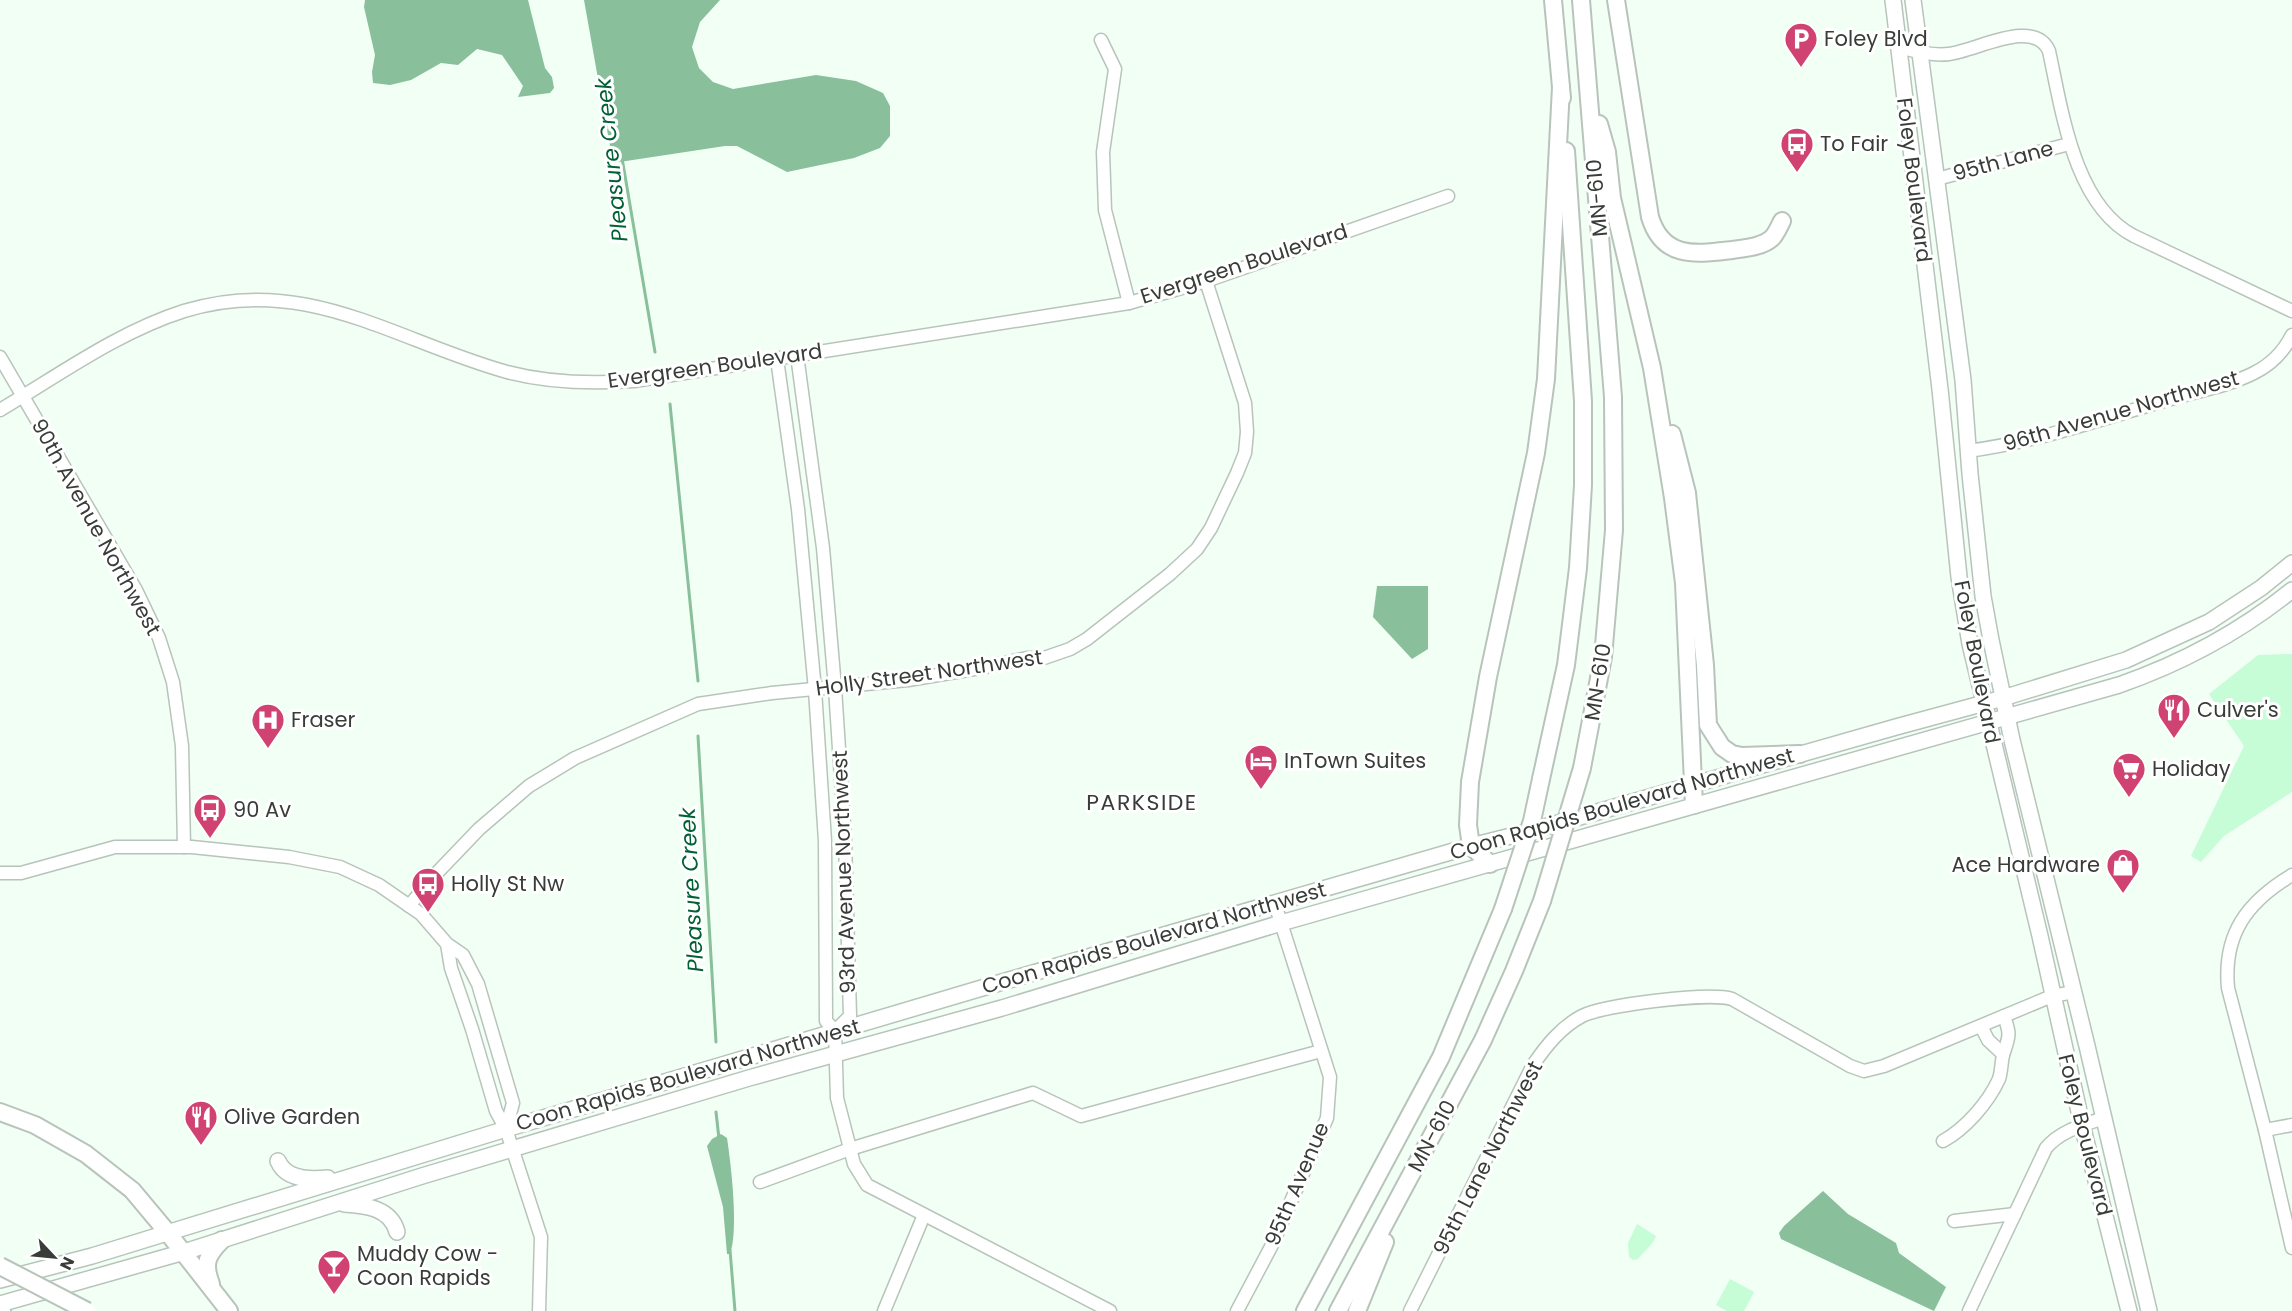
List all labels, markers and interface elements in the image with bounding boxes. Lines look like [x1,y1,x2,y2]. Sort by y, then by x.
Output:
parking icon: Foley Blvd [1783,21,1819,68]
place label: Foley Blvd [1824,24,1928,53]
water label: Pleasure Creek [587,75,636,243]
street label: Foley Boulevard [1890,96,1939,264]
bus stop icon: To Fair [1779,126,1815,173]
place label: To Fair [1820,129,1888,158]
street label: 95th Lane [1949,133,2056,188]
street label: MN-610 [1579,158,1614,238]
street label: Evergreen Boulevard [1136,216,1351,311]
street label: Evergreen Boulevard [606,336,824,395]
street label: 96th Avenue Northwest [2000,363,2242,458]
street label: 90th Avenue Northwest [25,413,168,640]
street label: Foley Boulevard [1947,578,2008,746]
street label: MN-610 [1577,641,1618,723]
street label: Holly Street Northwest [814,642,1044,703]
restaurant icon: Culver's [2156,692,2192,739]
place label: Culver's [2197,695,2279,724]
hospital icon: Fraser [250,702,286,749]
place label: Fraser [291,705,356,734]
street label: Coon Rapids Boulevard Northwest [1446,740,1797,867]
hotel icon: InTown Suites [1243,743,1279,790]
place label: InTown Suites [1284,746,1426,775]
street label: 93rd Avenue Northwest [825,750,862,994]
supermarket icon: Holiday [2111,751,2147,798]
place label: Holiday [2152,754,2231,783]
district label: PARKSIDE [1086,787,1198,818]
bus stop icon: 90 Av [192,792,228,839]
place label: 90 Av [233,795,291,824]
water label: Pleasure Creek [672,805,711,973]
shop icon: Ace Hardware [2105,847,2141,894]
place label: Ace Hardware [1951,850,2100,879]
bus stop icon: Holly St Nw [410,866,446,913]
place label: Holly St Nw [451,869,564,898]
street label: Coon Rapids Boulevard Northwest [978,874,1329,1001]
street label: Coon Rapids Boulevard Northwest [512,1011,863,1138]
street label: Foley Boulevard [2051,1051,2120,1219]
street label: 95th Lane Northwest [1426,1056,1549,1260]
street label: MN-610 [1401,1095,1463,1177]
restaurant icon: Olive Garden [183,1099,219,1146]
place label: Olive Garden [224,1102,360,1131]
street label: 95th Avenue [1257,1117,1336,1250]
north arrow [24,1227,84,1287]
place label: Muddy Cow - Coon Rapids [357,1239,498,1292]
bar icon: Muddy Cow - Coon Rapids [316,1248,352,1295]
text: N [54,1253,80,1274]

